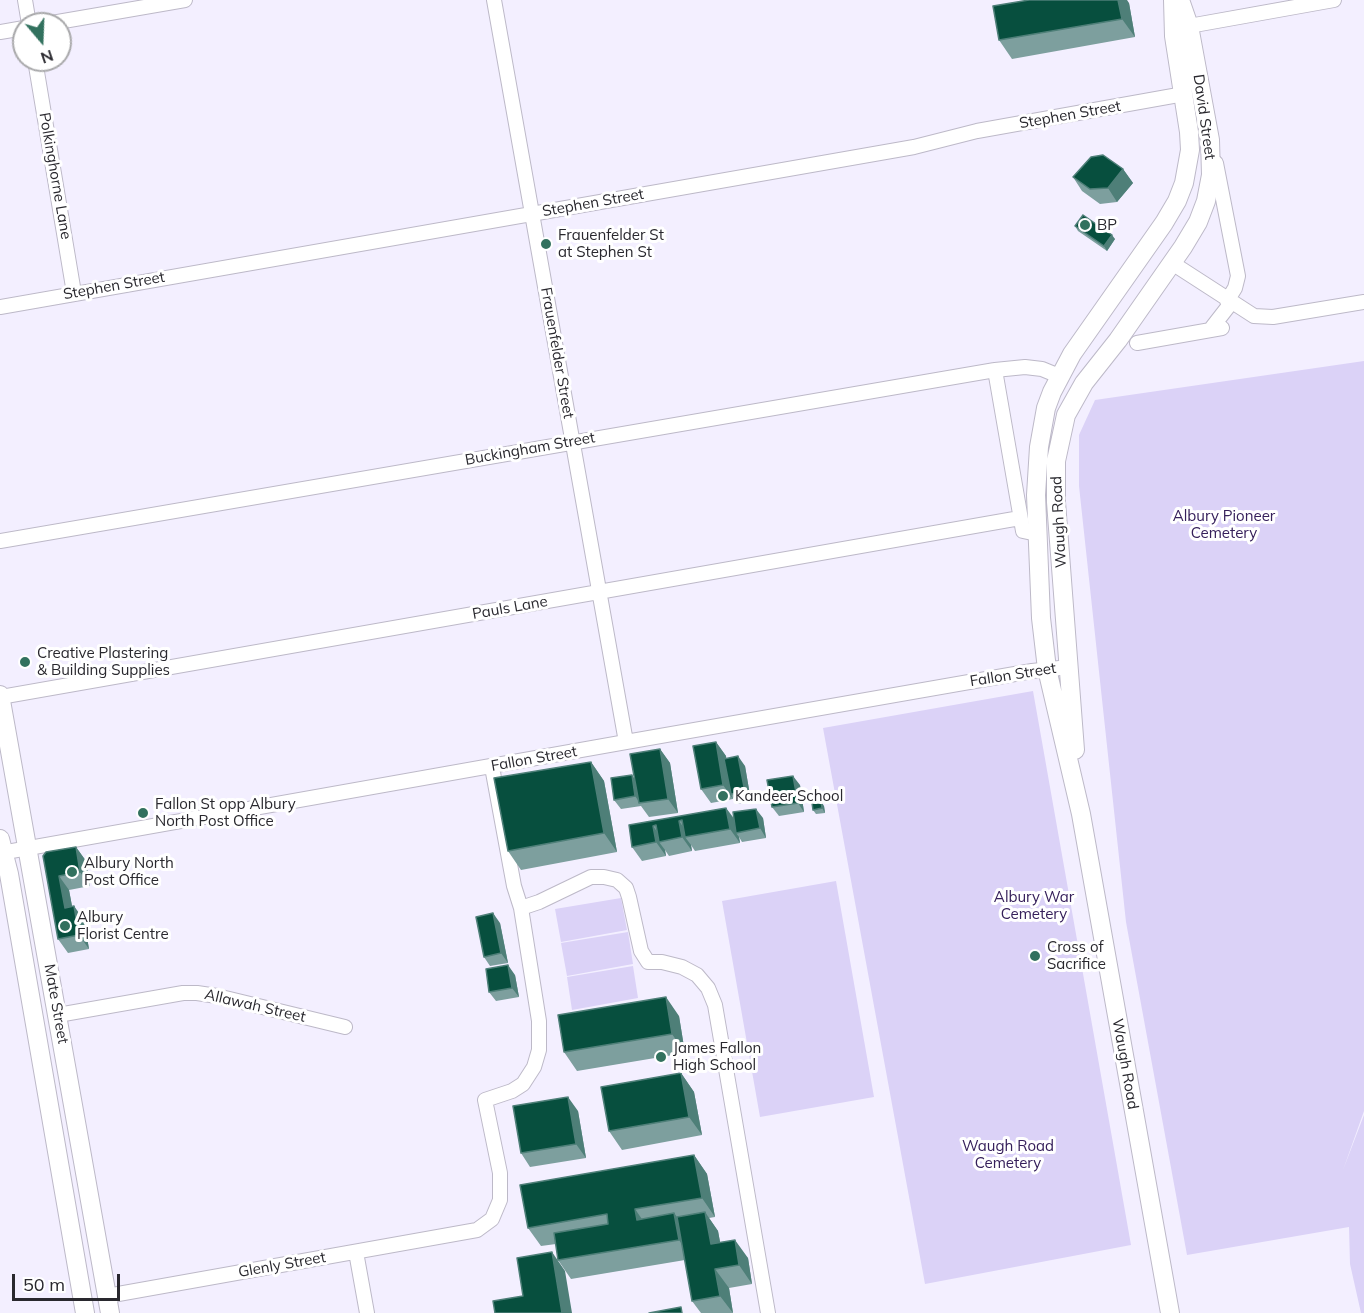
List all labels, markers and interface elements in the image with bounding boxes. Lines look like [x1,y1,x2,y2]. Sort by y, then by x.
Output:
north arrow [12,12,72,72]
text: N [38,46,56,69]
street label: David Street [1189,73,1219,161]
street label: Stephen Street [1018,97,1122,133]
street label: Polkinghorne Lane [35,111,75,241]
street label: Stephen Street [541,185,645,221]
place label: BP [1097,216,1117,234]
marker: BP [1078,218,1092,232]
place label: Frauenfelder St at Stephen St [558,226,664,261]
marker: Frauenfelder St at Stephen St [539,237,553,251]
street label: Stephen Street [62,268,166,304]
street label: Frauenfelder Street [537,286,577,420]
street label: Buckingham Street [464,429,596,469]
street label: Waugh Road [1048,476,1070,568]
park label: Albury Pioneer Cemetery [1173,507,1275,542]
street label: Pauls Lane [471,593,549,623]
place label: Creative Plastering & Building Supplies [37,644,170,679]
marker: Creative Plastering & Building Supplies [18,655,32,669]
street label: Fallon Street [969,659,1057,691]
street label: Fallon Street [490,743,578,775]
place label: Kandeer School [735,787,843,805]
marker: Kandeer School [716,789,730,803]
place label: Fallon St opp Albury North Post Office [155,795,296,830]
marker: Fallon St opp Albury North Post Office [136,806,150,820]
place label: Albury North Post Office [84,854,174,889]
marker: Albury North Post Office [65,865,79,879]
park label: Albury War Cemetery [994,888,1074,923]
place label: Albury Florist Centre [77,908,169,943]
marker: Albury Florist Centre [58,919,72,933]
place label: Cross of Sacrifice [1047,938,1106,973]
marker: Cross of Sacrifice [1028,949,1042,963]
street label: Mate Street [40,963,72,1045]
street label: Allawah Street [203,986,307,1026]
street label: Waugh Road [1108,1017,1142,1111]
place label: James Fallon High School [673,1039,761,1074]
marker: James Fallon High School [654,1050,668,1064]
park label: Waugh Road Cemetery [962,1137,1054,1172]
street label: Glenly Street [237,1248,327,1282]
scale bar [15,1262,123,1300]
text: 50 m [23,1273,65,1296]

